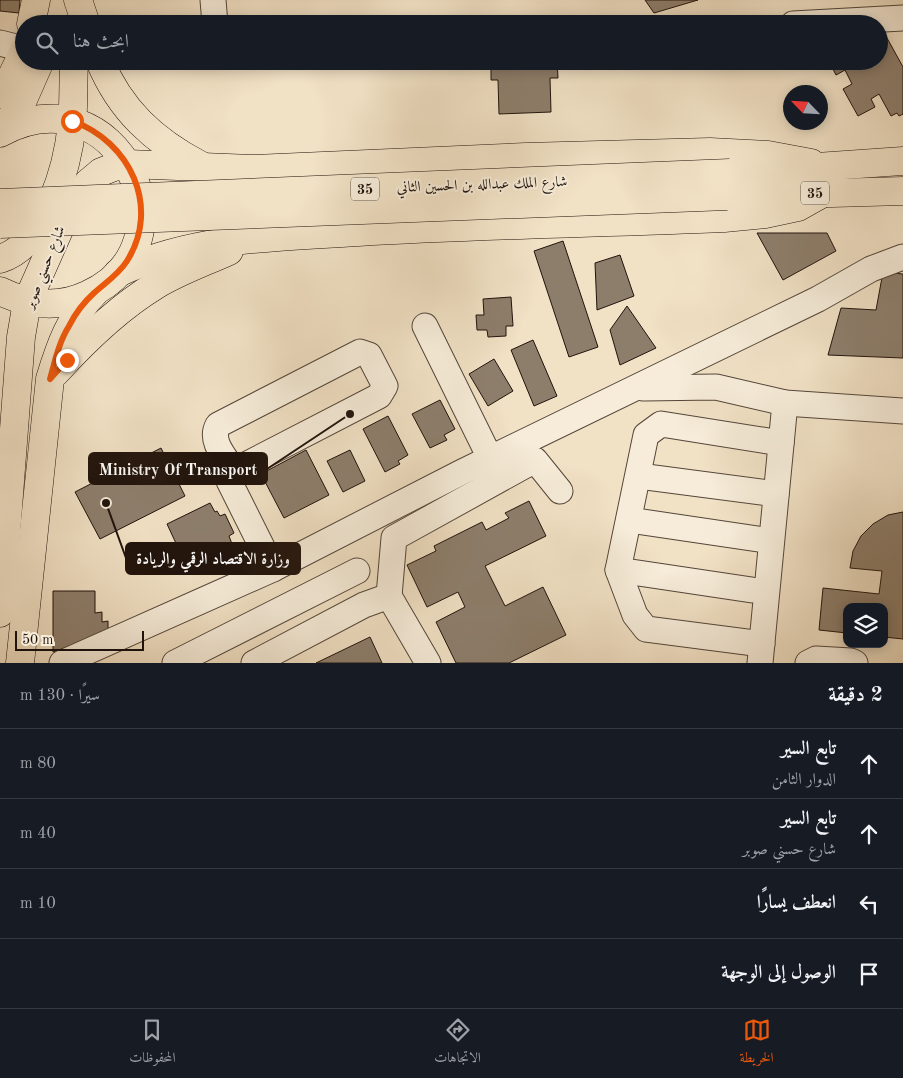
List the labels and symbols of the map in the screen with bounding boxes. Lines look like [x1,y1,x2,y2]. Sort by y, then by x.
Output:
north arrow [783,85,828,130]
route start [61,110,84,133]
street label: شارع الملك عبدالله بن الحسين الثاني [396,175,568,200]
road number: 35 [351,178,379,200]
road number: 35 [801,182,829,204]
street label: شارع حسني صوبر [21,224,73,315]
route end [56,349,79,372]
callout: Ministry Of Transport [89,453,267,484]
text: Ministry Of Transport [99,463,257,479]
callout: وزارة الاقتصاد الرقمي والريادة [126,543,300,574]
text: وزارة الاقتصاد الرقمي والريادة [136,550,290,573]
scale bar [15,628,144,651]

